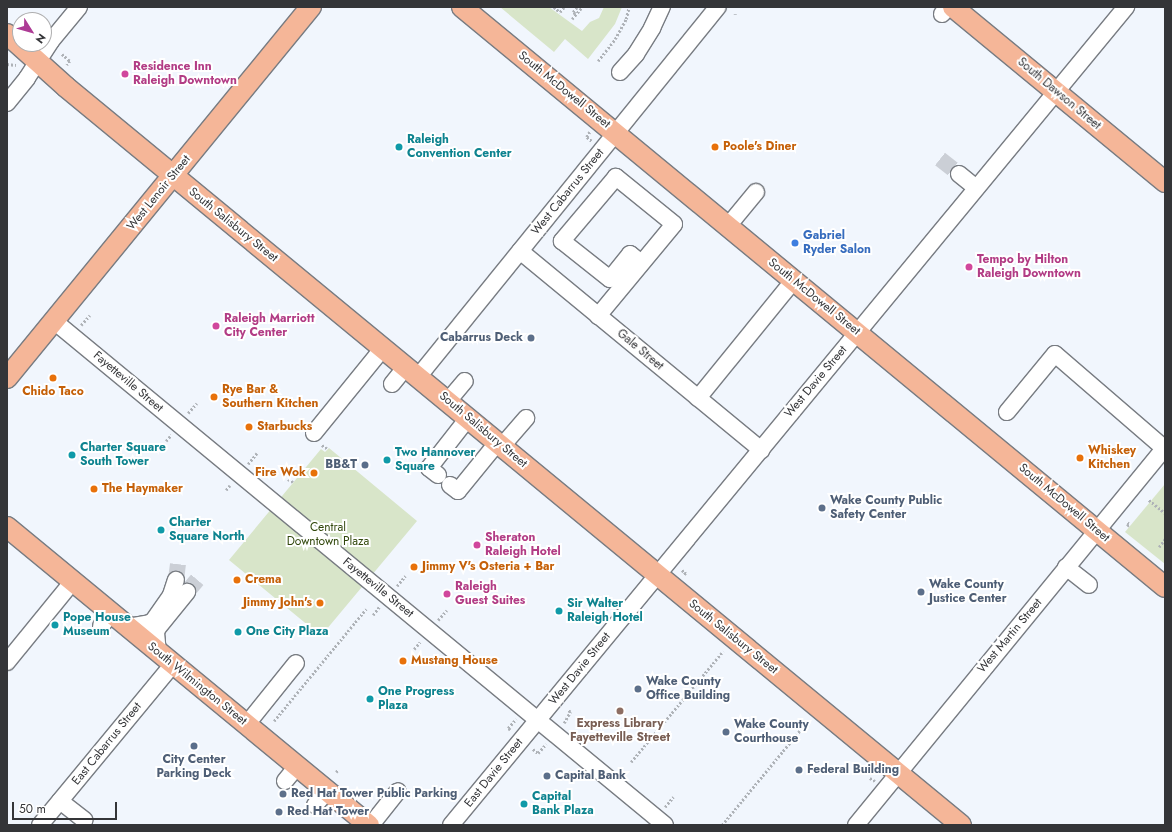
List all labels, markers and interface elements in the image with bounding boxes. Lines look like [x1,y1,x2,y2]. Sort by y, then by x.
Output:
north arrow [12,12,52,52]
text: N [32,30,50,47]
street label: South McDowell Street [515,48,613,132]
street label: South Dawson Street [1014,55,1104,133]
place label: Residence Inn Raleigh Downtown [133,60,237,88]
marker: Residence Inn Raleigh Downtown [120,69,130,79]
place label: Raleigh Convention Center [407,133,512,161]
place label: Poole's Diner [723,140,796,154]
marker: Raleigh Convention Center [394,142,404,152]
marker: Poole's Diner [710,142,720,152]
street label: West Cabarrus Street [529,146,607,238]
street label: West Lenoir Street [124,153,194,233]
street label: South Salisbury Street [186,185,280,265]
place label: Gabriel Ryder Salon [803,229,871,257]
marker: Gabriel Ryder Salon [790,238,800,248]
place label: Tempo by Hilton Raleigh Downtown [977,253,1081,281]
street label: South McDowell Street [765,255,863,339]
marker: Tempo by Hilton Raleigh Downtown [964,262,974,272]
place label: Raleigh Marriott City Center [224,312,314,340]
marker: Raleigh Marriott City Center [211,321,221,331]
street label: Gale Street [614,326,666,374]
place label: Cabarrus Deck [440,331,523,345]
marker: Cabarrus Deck [526,333,536,343]
street label: West Davie Street [782,343,850,421]
street label: Fayetteville Street [90,349,166,415]
marker: Chido Taco [48,373,58,383]
place label: Rye Bar & Southern Kitchen [222,383,318,411]
place label: Chido Taco [22,385,84,399]
street label: South Salisbury Street [436,389,530,471]
marker: Rye Bar & Southern Kitchen [209,392,219,402]
place label: Starbucks [257,420,312,434]
marker: Starbucks [244,422,254,432]
place label: Charter Square South Tower [80,441,166,469]
place label: Whiskey Kitchen [1088,444,1136,472]
place label: Two Hannover Square [395,446,476,474]
marker: Charter Square South Tower [67,450,77,460]
marker: Whiskey Kitchen [1075,453,1085,463]
marker: Two Hannover Square [382,455,392,465]
place label: BB&T [325,458,357,472]
marker: BB&T [360,460,370,470]
street label: South McDowell Street [1016,461,1112,545]
place label: Fire Wok [255,466,306,480]
marker: Fire Wok [309,468,319,478]
place label: The Haymaker [102,482,183,496]
marker: The Haymaker [89,484,99,494]
place label: Wake County Public Safety Center [830,494,942,522]
marker: Wake County Public Safety Center [817,503,827,513]
place label: Charter Square North [169,516,245,544]
park label: Central Downtown Plaza [287,521,369,549]
marker: Charter Square North [156,525,166,535]
place label: Sheraton Raleigh Hotel [485,531,561,559]
marker: Sheraton Raleigh Hotel [472,540,482,550]
street label: Fayetteville Street [340,555,416,621]
place label: Jimmy V's Osteria + Bar [422,560,555,574]
marker: Jimmy V's Osteria + Bar [409,562,419,572]
place label: Crema [245,573,281,587]
marker: Crema [232,575,242,585]
place label: Wake County Justice Center [929,578,1007,606]
place label: Raleigh Guest Suites [455,580,525,608]
marker: Wake County Justice Center [916,587,926,597]
marker: Raleigh Guest Suites [442,589,452,599]
place label: Jimmy John's [243,596,312,610]
street label: West Martin Street [975,596,1045,676]
place label: Sir Walter Raleigh Hotel [567,597,643,625]
street label: South Salisbury Street [686,597,780,677]
marker: Jimmy John's [315,598,325,608]
marker: Sir Walter Raleigh Hotel [554,606,564,616]
place label: Pope House Museum [63,611,131,639]
marker: Pope House Museum [50,620,60,630]
place label: One City Plaza [246,625,329,639]
marker: One City Plaza [233,627,243,637]
street label: West Davie Street [546,630,614,708]
street label: South Wilmington Street [144,640,250,728]
place label: Mustang House [411,654,498,668]
marker: Mustang House [398,656,408,666]
place label: Wake County Office Building [646,675,730,703]
marker: Wake County Office Building [633,684,643,694]
place label: One Progress Plaza [378,685,454,713]
marker: One Progress Plaza [365,694,375,704]
street label: East Cabarrus Street [69,700,145,788]
marker: Express Library Fayetteville Street [615,706,625,716]
place label: Express Library Fayetteville Street [570,717,670,745]
place label: Wake County Courthouse [734,718,809,746]
marker: Wake County Courthouse [721,727,731,737]
street label: East Davie Street [462,736,526,810]
marker: City Center Parking Deck [189,741,199,751]
place label: City Center Parking Deck [156,753,232,781]
place label: Federal Building [807,763,899,777]
marker: Federal Building [794,765,804,775]
place label: Capital Bank [555,769,626,783]
marker: Capital Bank [542,771,552,781]
place label: Red Hat Tower Public Parking [291,787,457,801]
marker: Red Hat Tower Public Parking [278,789,288,799]
place label: Capital Bank Plaza [532,790,594,818]
scale bar [14,794,119,820]
marker: Capital Bank Plaza [519,799,529,809]
text: 50 m [19,800,46,818]
place label: Red Hat Tower [287,805,369,819]
marker: Red Hat Tower [274,807,284,817]

